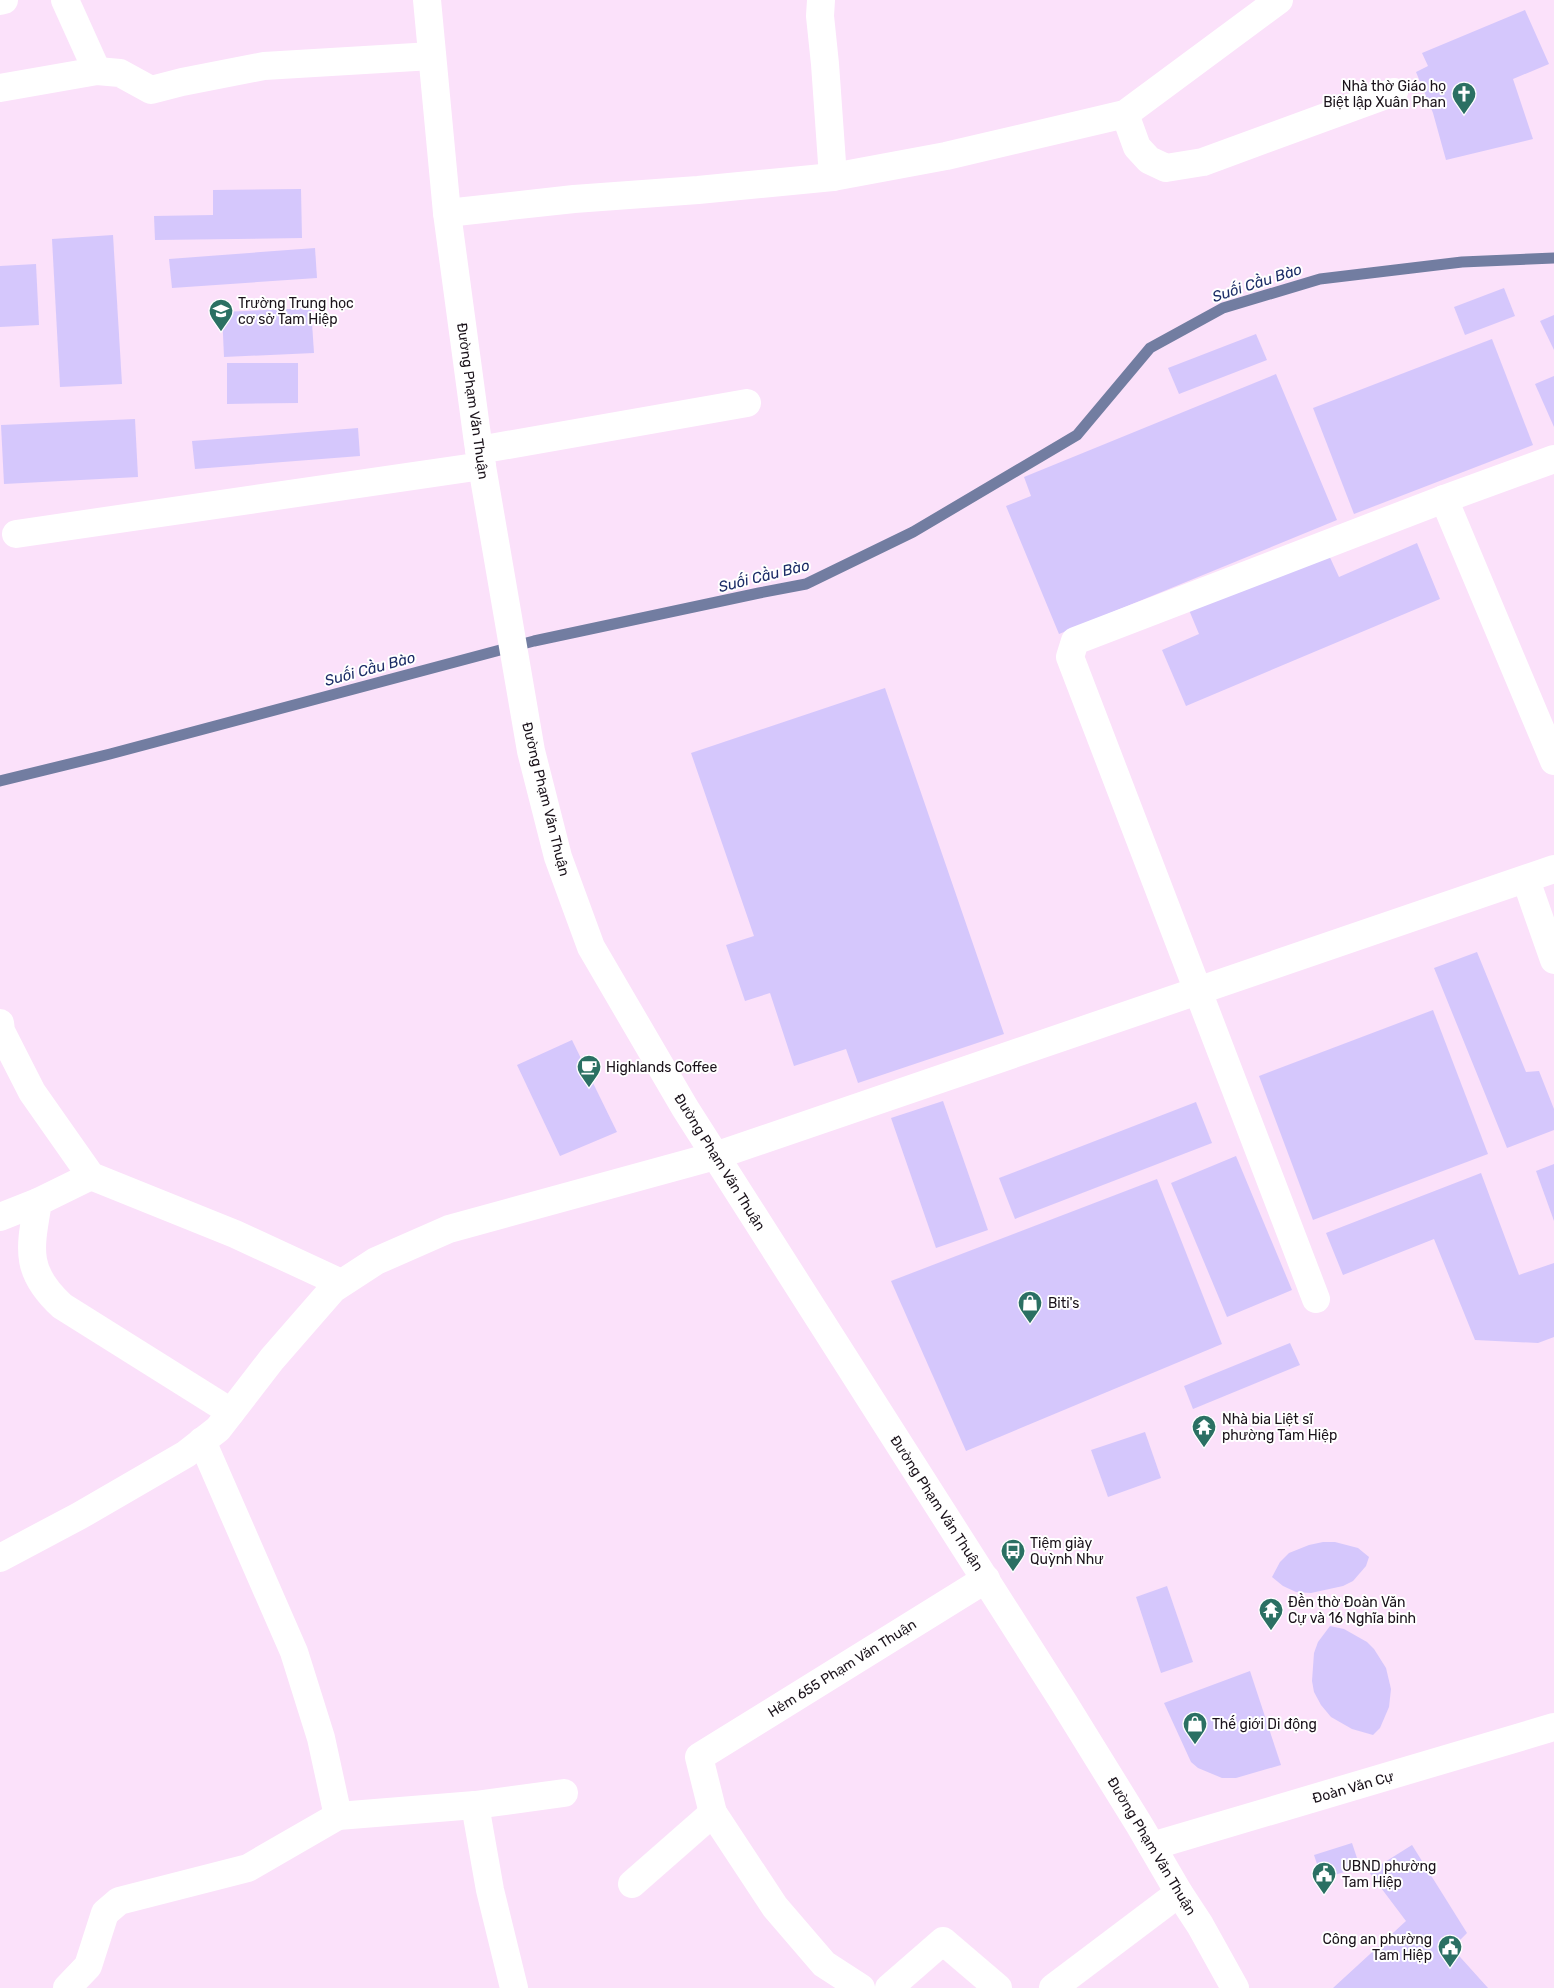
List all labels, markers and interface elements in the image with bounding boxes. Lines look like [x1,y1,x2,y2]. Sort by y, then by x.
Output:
place label: Nhà thờ Giáo họ Biệt lập Xuân Phan [1323,78,1446,111]
church icon: Nhà thờ Giáo họ Biệt lập Xuân Phan [1451,81,1477,115]
water label: Suối Cầu Bào [1210,260,1305,306]
place label: Trường Trung học cơ sở Tam Hiệp [238,295,354,328]
school or university icon: Trường Trung học cơ sở Tam Hiệp [208,298,234,332]
street label: Đường Phạm Văn Thuận [453,322,492,481]
water label: Suối Cầu Bào [717,556,812,596]
water label: Suối Cầu Bào [323,648,418,690]
street label: Đường Phạm Văn Thuận [518,720,573,878]
cafe icon: Highlands Coffee [576,1054,602,1088]
place label: Highlands Coffee [606,1059,717,1076]
street label: Đường Phạm Văn Thuận [670,1091,769,1234]
shop icon: Biti's [1017,1290,1043,1324]
place label: Biti's [1048,1295,1080,1312]
place label: Nhà bia Liệt sĩ phường Tam Hiệp [1222,1411,1337,1444]
temple icon: Nhà bia Liệt sĩ phường Tam Hiệp [1191,1414,1217,1448]
street label: Đường Phạm Văn Thuận [886,1432,987,1574]
place label: Tiệm giày Quỳnh Như [1030,1535,1104,1568]
bus stop icon: Tiệm giày Quỳnh Như [1000,1538,1026,1572]
place label: Đền thờ Đoàn Văn Cự và 16 Nghĩa binh [1288,1593,1416,1627]
temple icon: Đền thờ Đoàn Văn Cự và 16 Nghĩa binh [1258,1597,1284,1631]
street label: Hẻm 655 Phạm Văn Thuận [765,1616,920,1721]
shop icon: Thế giới Di động [1182,1711,1208,1745]
place label: Thế giới Di động [1212,1715,1317,1733]
street label: Đoàn Văn Cự [1311,1768,1396,1807]
street label: Đường Phạm Văn Thuận [1104,1774,1200,1918]
place label: UBND phường Tam Hiệp [1342,1858,1436,1891]
public building icon: UBND phường Tam Hiệp [1311,1861,1337,1895]
place label: Công an phường Tam Hiệp [1322,1931,1432,1964]
public building icon: Công an phường Tam Hiệp [1437,1934,1463,1968]

